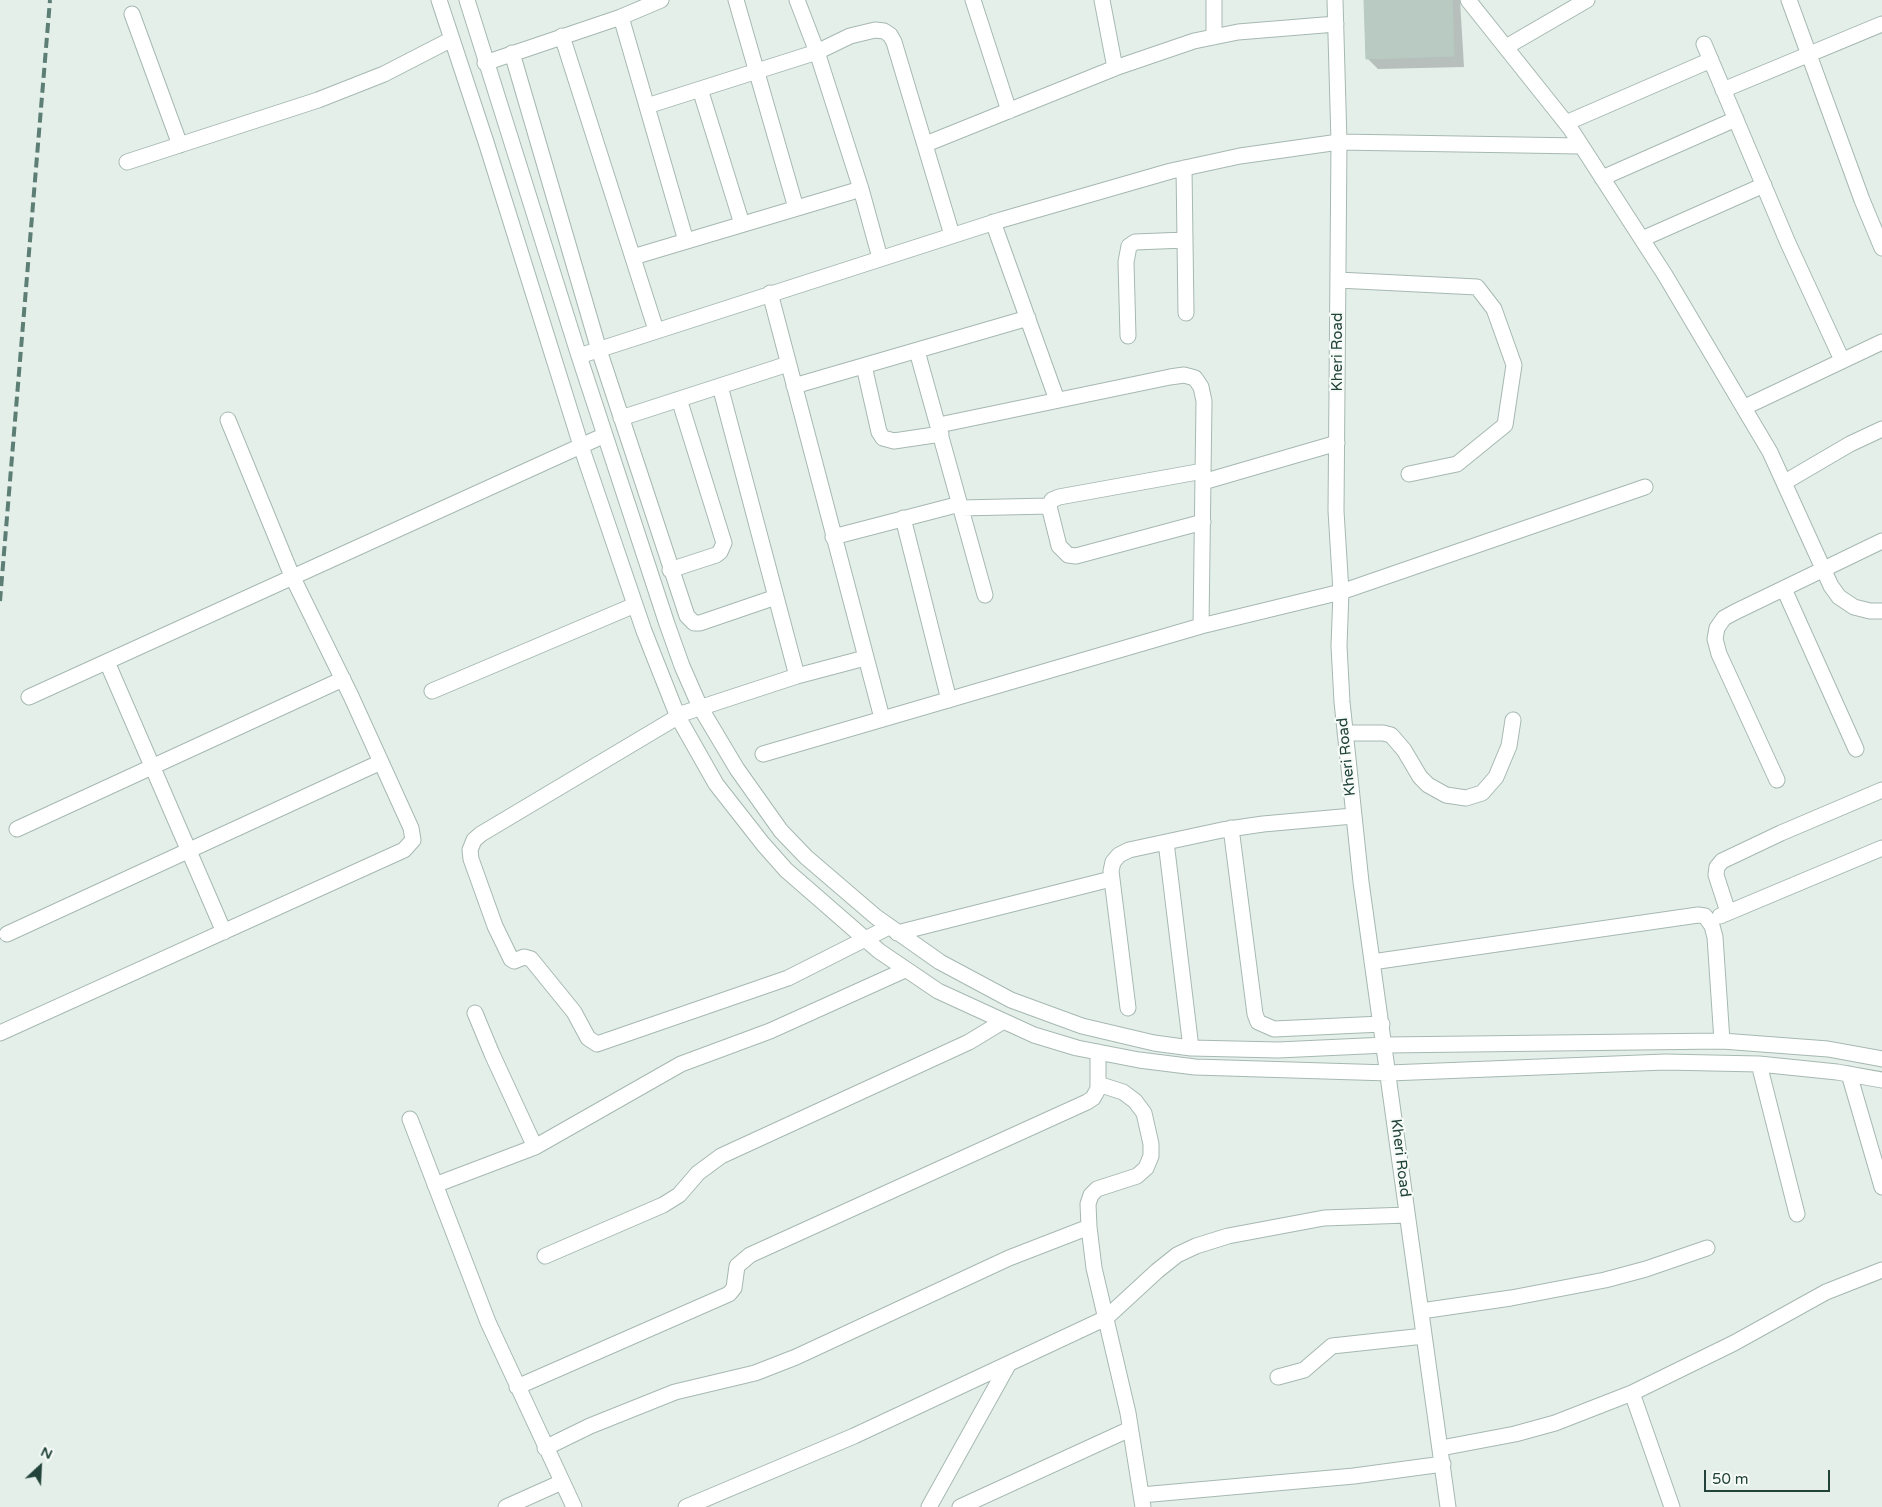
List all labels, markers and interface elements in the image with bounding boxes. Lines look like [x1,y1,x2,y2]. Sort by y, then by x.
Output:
street label: Kheri Road [1329,313,1347,391]
street label: Kheri Road [1334,717,1360,797]
street label: Kheri Road [1386,1118,1414,1198]
north arrow [15,1442,65,1492]
text: N [38,1443,55,1463]
scale bar [1707,1460,1833,1492]
text: 50 m [1712,1470,1749,1488]

